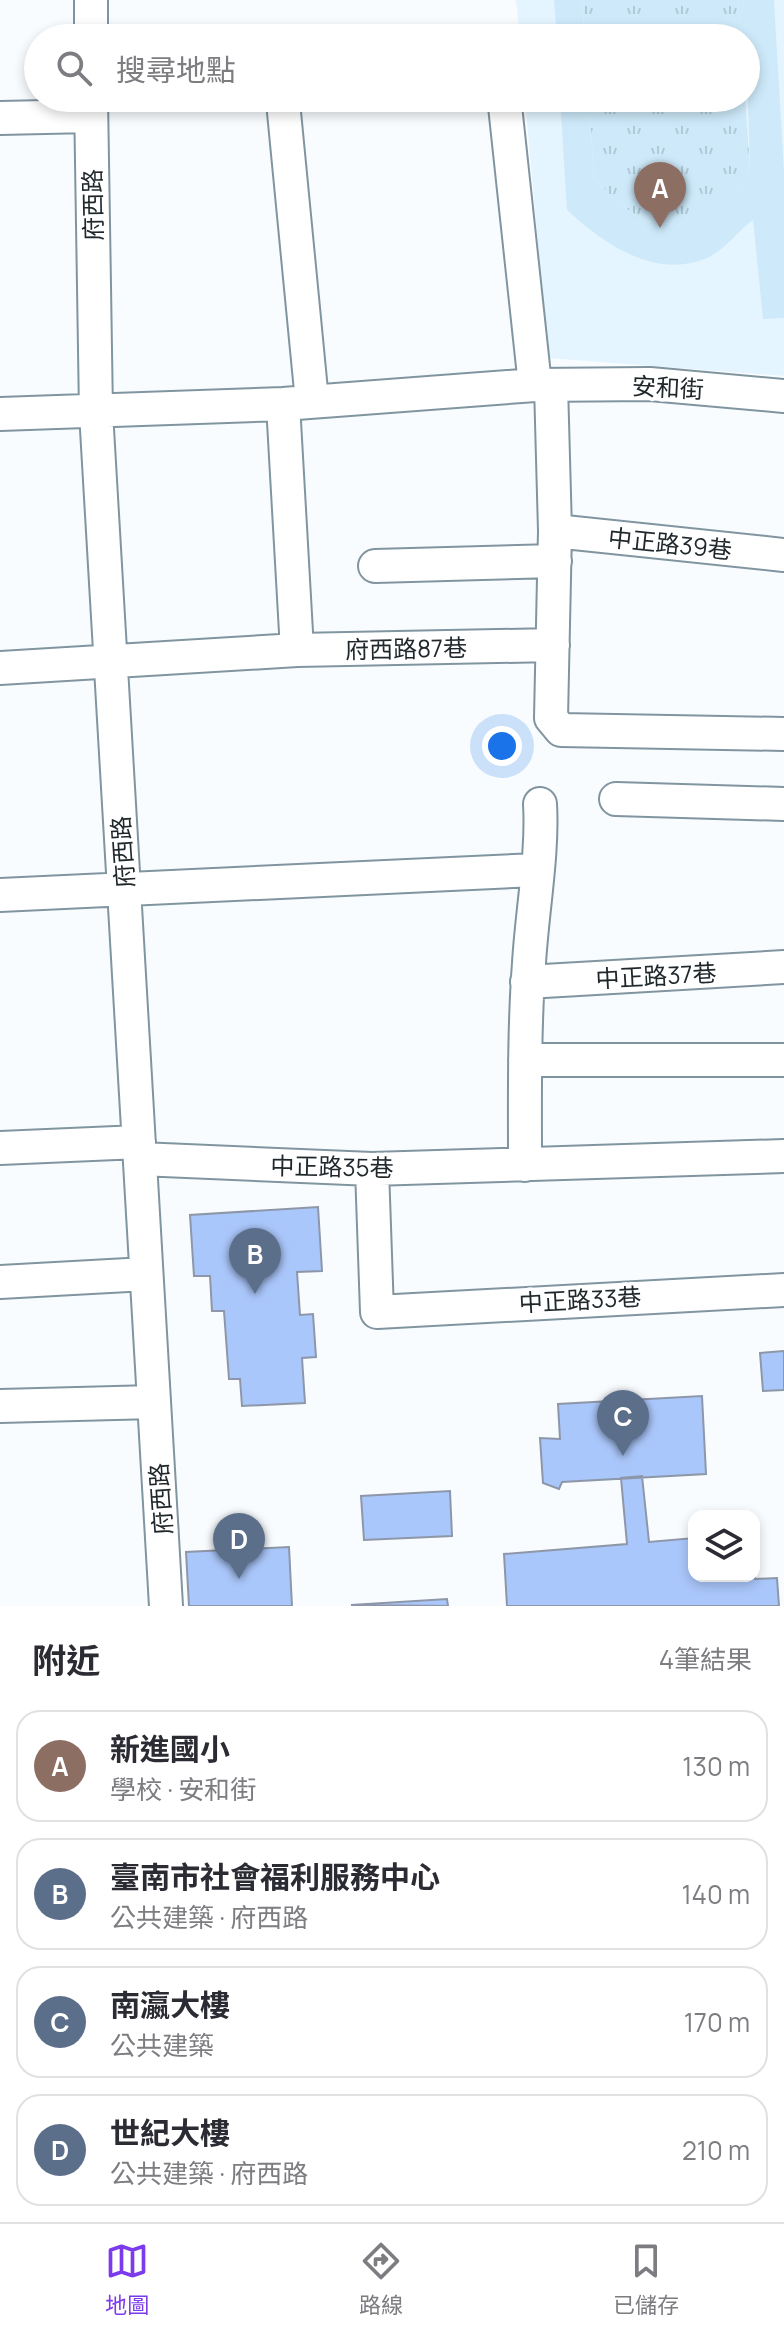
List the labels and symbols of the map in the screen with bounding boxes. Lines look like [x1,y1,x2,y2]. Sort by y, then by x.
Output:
pin: A [634,162,686,228]
street label: 府西路 [75,169,109,241]
street label: 安和街 [631,369,705,405]
street label: 中正路39巷 [607,520,733,566]
street label: 府西路87巷 [345,630,467,666]
your location [482,726,522,766]
street label: 府西路 [103,815,141,889]
street label: 中正路37巷 [595,955,717,995]
street label: 中正路35巷 [270,1148,394,1184]
pin: B [229,1228,281,1294]
street label: 中正路33巷 [518,1279,642,1319]
pin: C [597,1390,649,1456]
street label: 府西路 [141,1462,179,1536]
pin: D [213,1513,265,1579]

